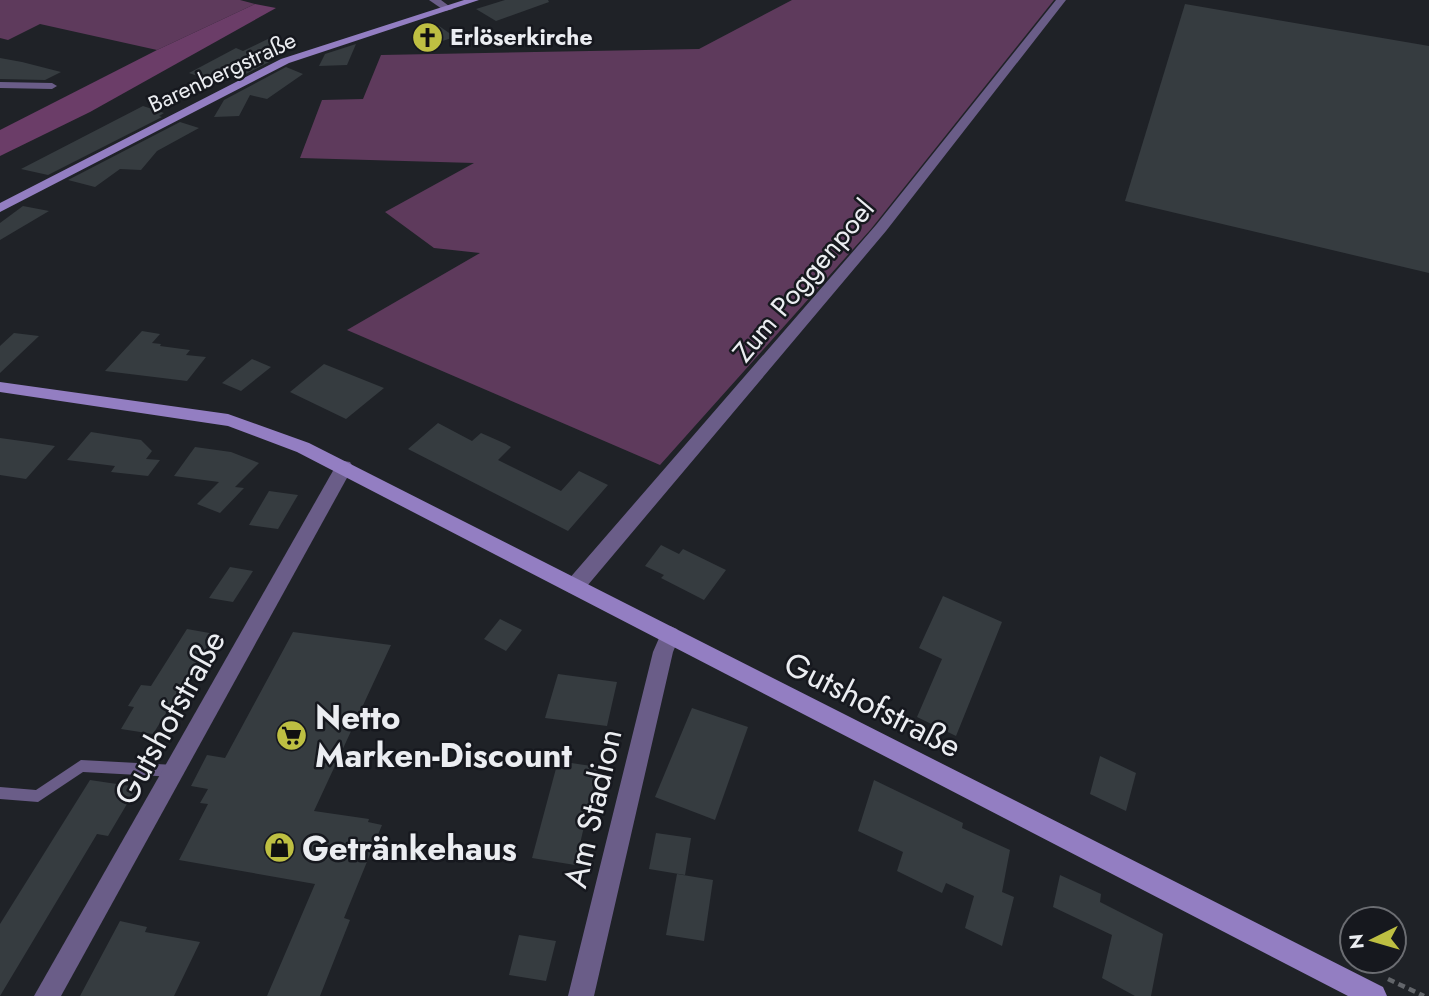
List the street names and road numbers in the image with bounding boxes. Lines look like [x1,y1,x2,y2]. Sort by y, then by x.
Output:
street label: Barenbergstraße [143,23,302,121]
street label: Zum Poggenpoel [723,190,884,371]
street label: Gutshofstraße [102,621,237,813]
street label: Gutshofstraße [776,640,969,769]
street label: Am Stadion [551,724,634,892]

